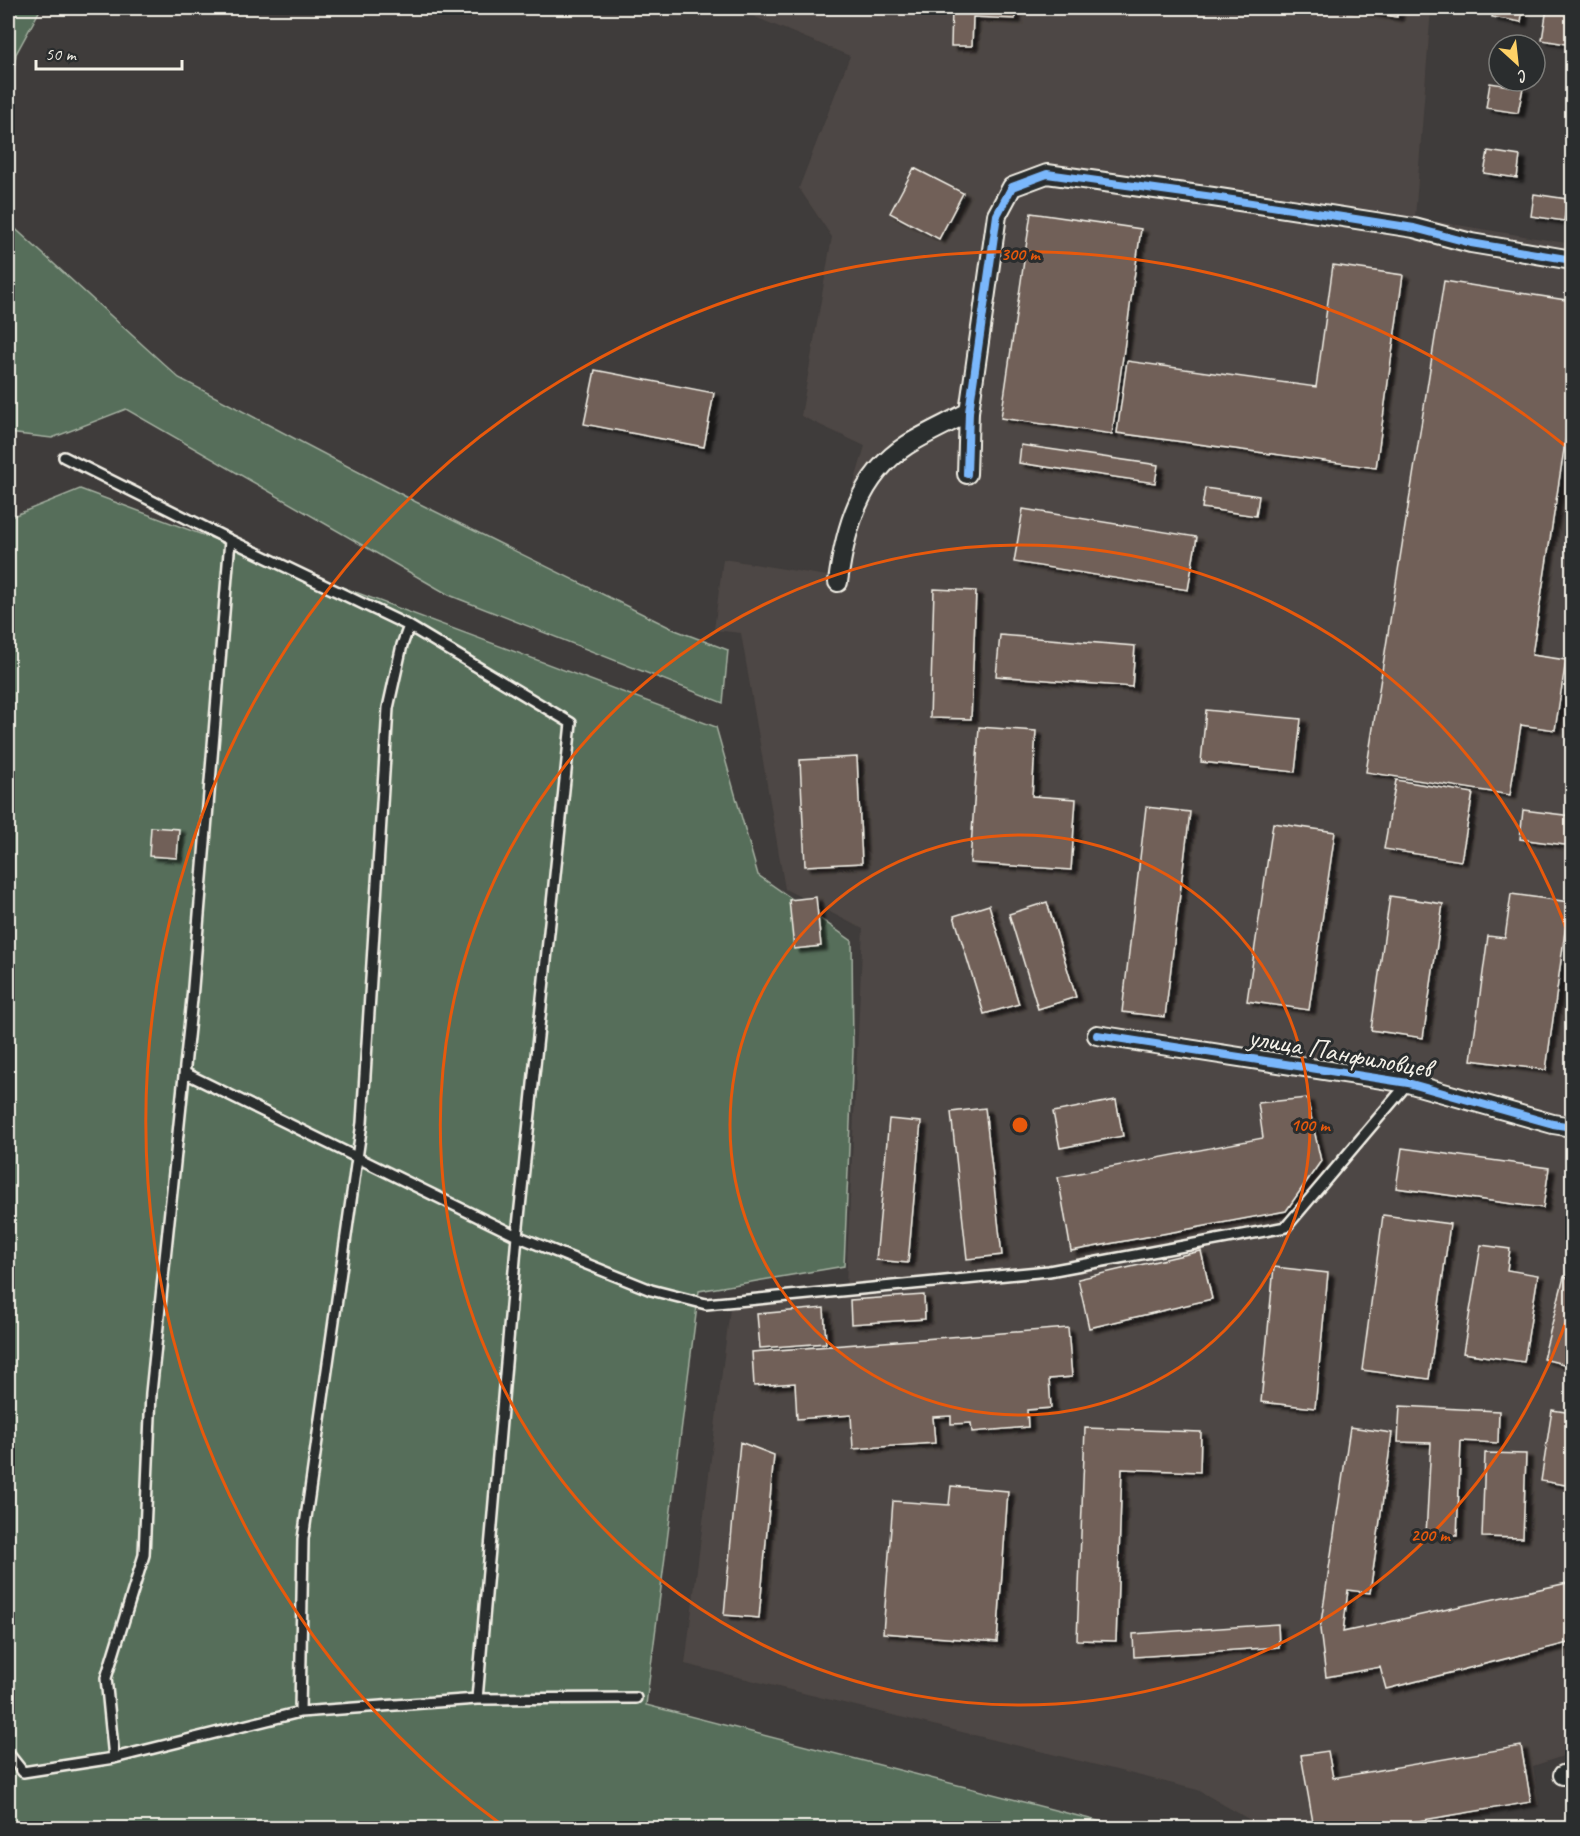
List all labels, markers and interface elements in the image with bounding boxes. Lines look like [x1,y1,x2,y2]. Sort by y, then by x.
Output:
scale bar [36,33,182,71]
north arrow [1487,33,1547,93]
text: 50 m [45,43,78,65]
text: С [1513,65,1531,87]
text: 300 m [1001,243,1041,265]
street label: улица Панфиловцев [1244,1018,1439,1086]
text: 100 m [1291,1114,1331,1136]
centre of rings [1010,1115,1030,1135]
text: 200 m [1411,1524,1451,1546]

